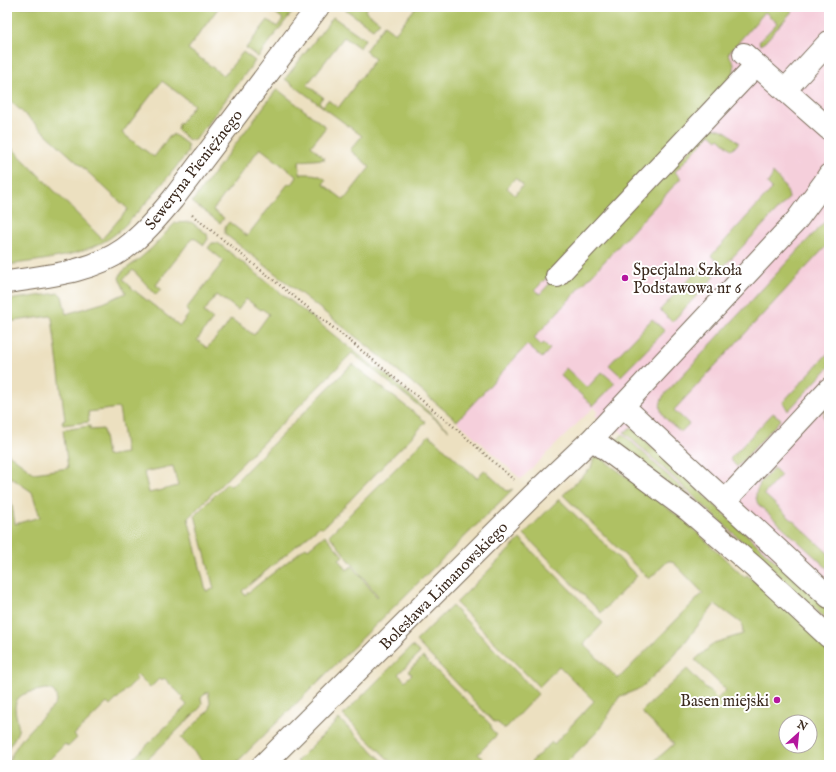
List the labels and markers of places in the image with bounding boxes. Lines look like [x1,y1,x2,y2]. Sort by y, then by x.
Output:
place label: Specjalna Szkoła Podstawowa nr 6 [633,261,742,299]
marker: Specjalna Szkoła Podstawowa nr 6 [620,273,630,283]
place label: Basen miejski [680,692,769,712]
marker: Basen miejski [772,695,782,705]

